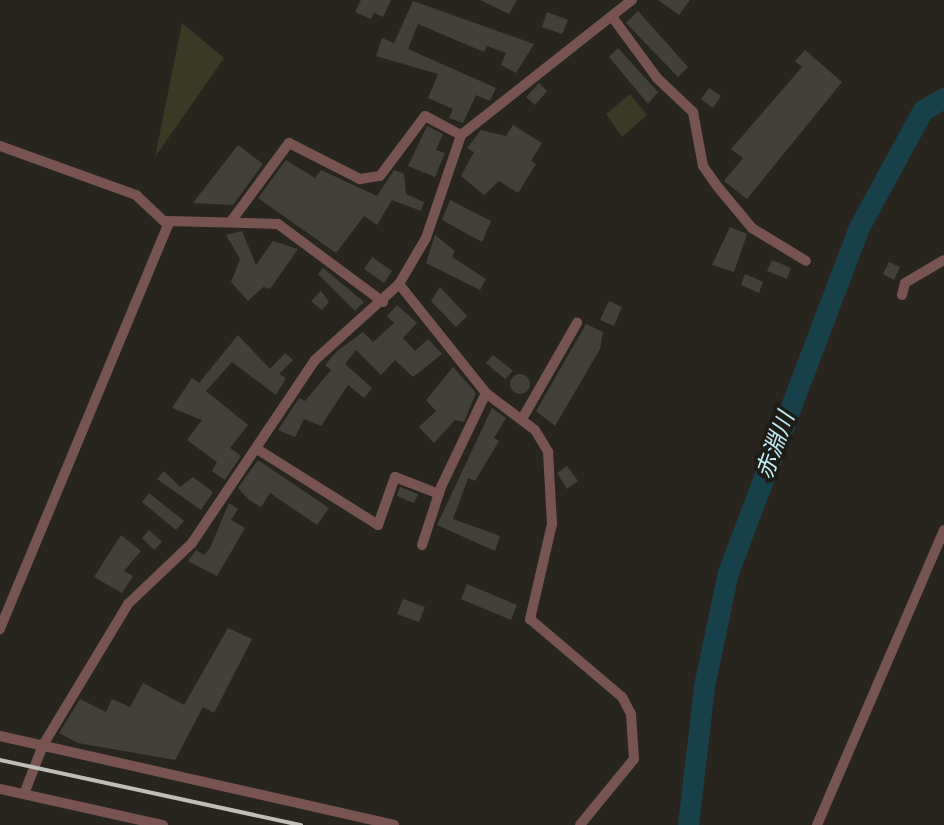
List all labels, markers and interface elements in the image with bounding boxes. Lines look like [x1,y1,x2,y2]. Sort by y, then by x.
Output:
water label: 赤淵川 [749,408,799,482]

